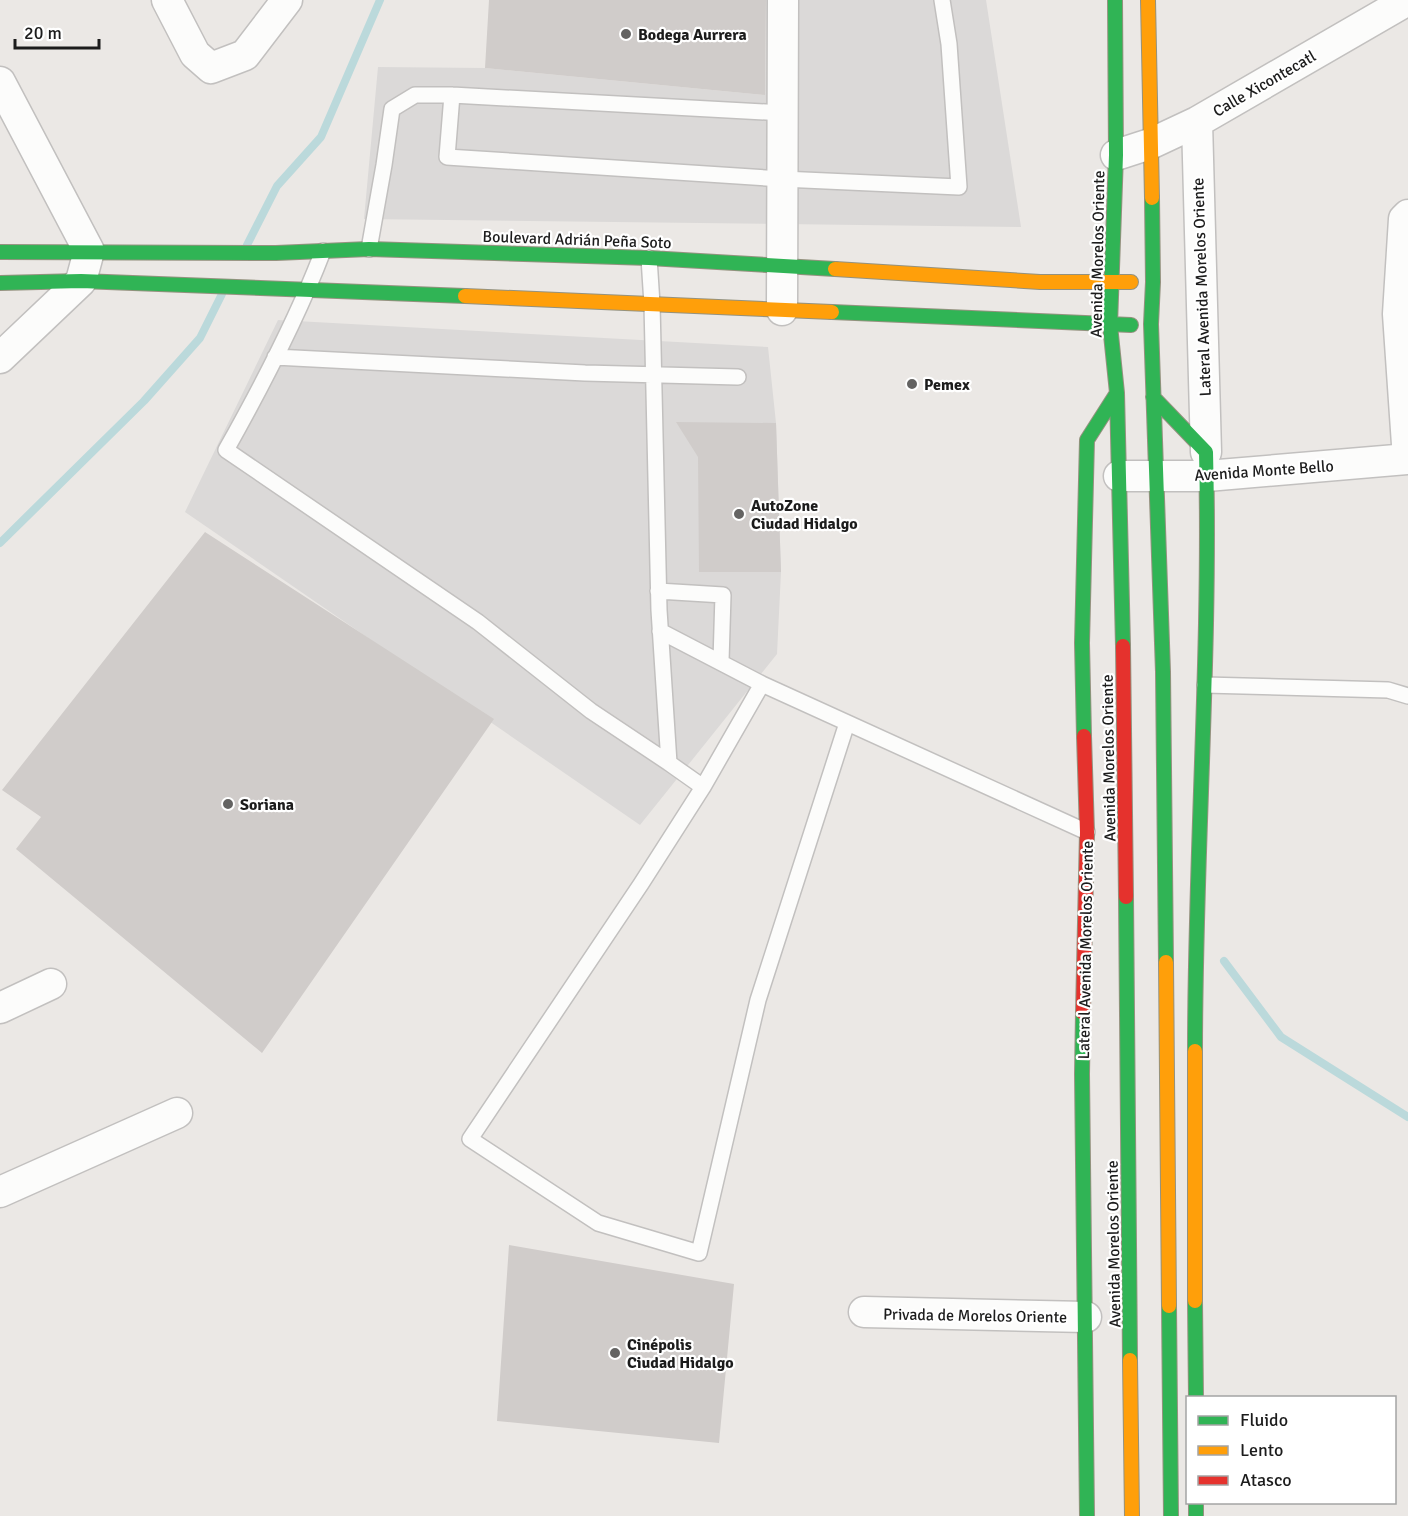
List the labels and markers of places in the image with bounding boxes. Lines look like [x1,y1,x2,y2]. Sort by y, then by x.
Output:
place label: Bodega Aurrera [638,25,747,45]
marker: Bodega Aurrera [619,27,633,41]
place label: Pemex [924,375,970,395]
marker: Pemex [905,377,919,391]
place label: AutoZone Ciudad Hidalgo [751,496,858,534]
marker: AutoZone Ciudad Hidalgo [732,507,746,521]
place label: Soriana [240,795,294,815]
marker: Soriana [221,797,235,811]
place label: Cinépolis Ciudad Hidalgo [627,1335,734,1373]
marker: Cinépolis Ciudad Hidalgo [608,1346,622,1360]

